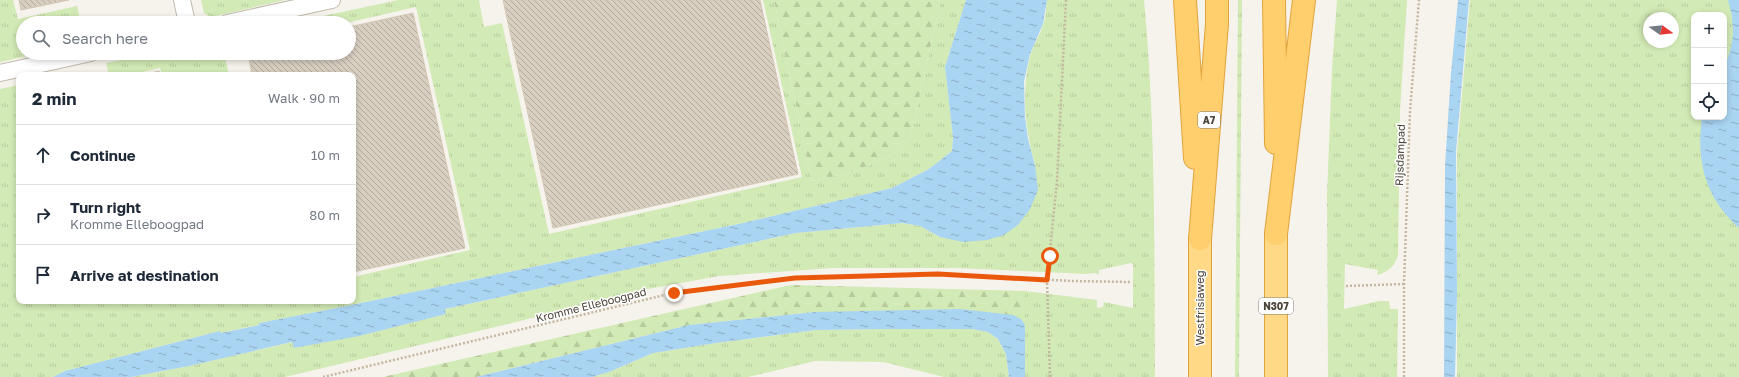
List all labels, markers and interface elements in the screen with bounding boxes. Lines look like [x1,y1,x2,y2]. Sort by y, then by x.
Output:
north arrow [1643,12,1679,48]
map controls [1691,12,1727,120]
button: + [1691,12,1727,48]
search box [16,16,356,60]
icon: search [30,27,52,49]
text: Search here [62,29,148,47]
button: − [1691,48,1727,84]
button: locate [1691,84,1727,120]
text: 2 min [32,88,76,109]
text: Walk · 90 m [268,90,340,106]
road number: A7 [1198,112,1220,128]
street label: Rijsdampad [1392,124,1407,186]
icon: ahead [32,144,54,166]
text: Continue [70,146,136,164]
text: 10 m [311,147,340,163]
text: Turn right [70,198,141,216]
icon: right [32,204,54,226]
text: 80 m [309,207,340,223]
text: Kromme Elleboogpad [70,216,204,232]
route start [1041,247,1059,265]
icon: arrive [32,264,54,286]
text: Arrive at destination [70,266,219,284]
street label: Westfrisiaweg [1193,271,1206,345]
street label: Kromme Elleboogpad [534,284,648,325]
route end [665,284,683,302]
road number: N307 [1259,298,1293,314]

